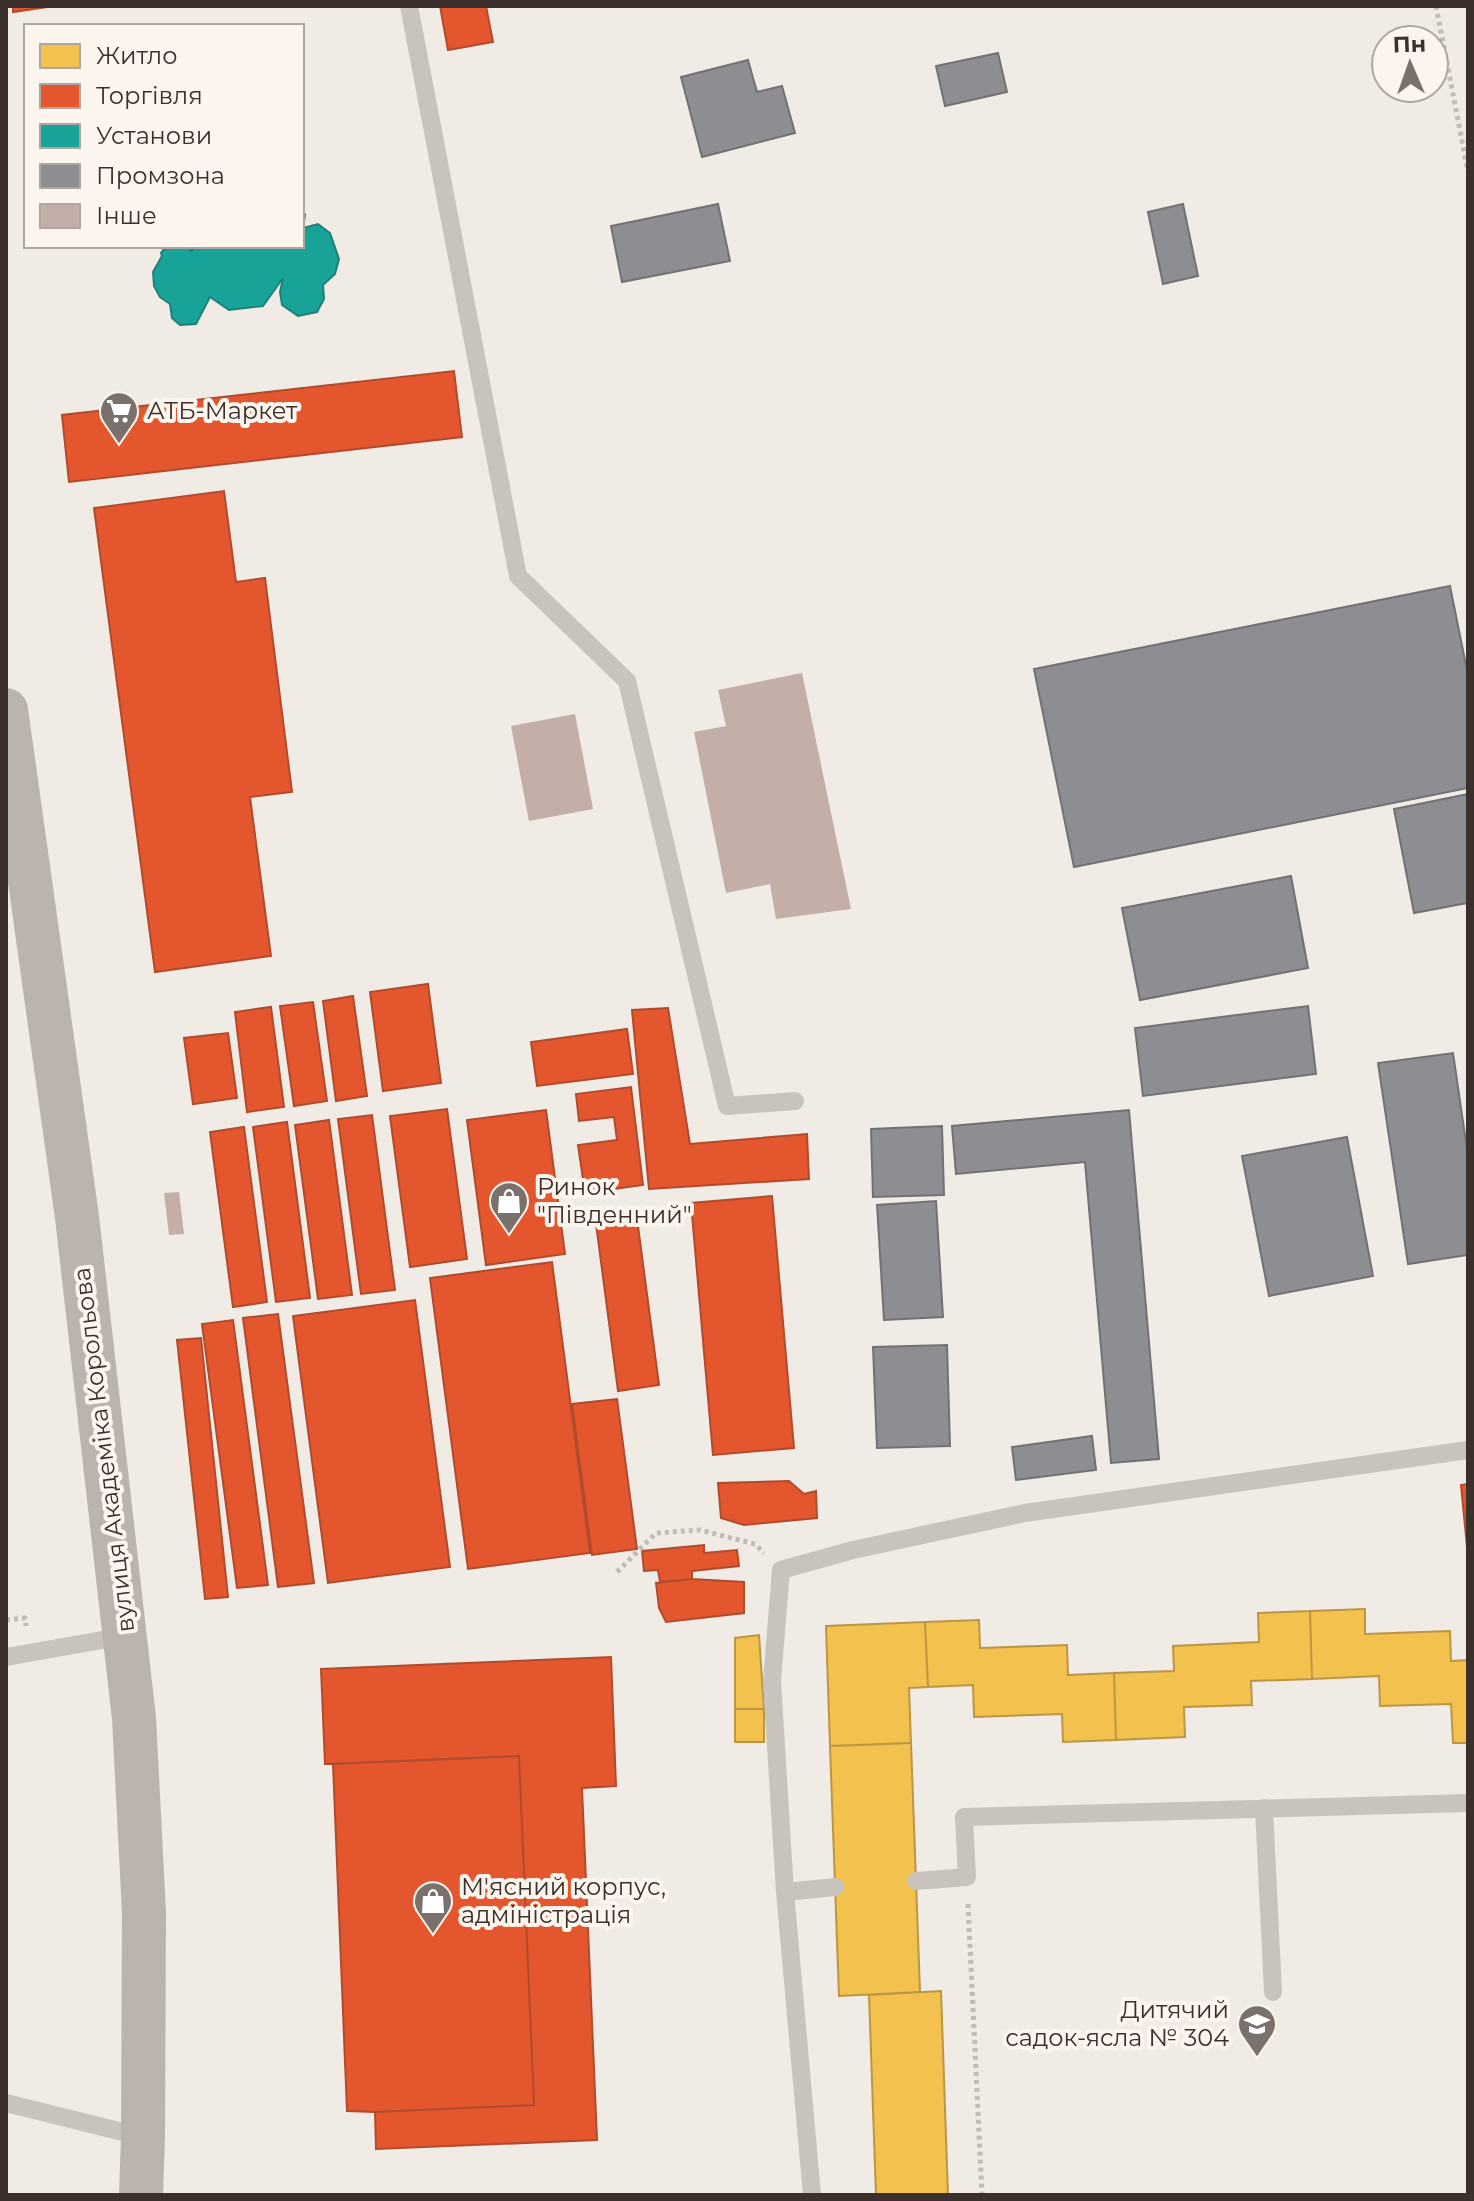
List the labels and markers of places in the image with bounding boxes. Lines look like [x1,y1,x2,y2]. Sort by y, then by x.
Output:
supermarket icon: АТБ-Маркет [98,390,140,445]
place label: АТБ-Маркет [147,396,298,425]
place label: Ринок "Південний" [537,1172,692,1229]
shop icon: Ринок "Південний" [488,1180,530,1235]
place label: М'ясний корпус, адміністрація [461,1872,666,1929]
shop icon: М'ясний корпус, адміністрація [412,1880,454,1935]
place label: Дитячий садок-ясла № 304 [1005,1995,1229,2052]
school or university icon: Дитячий садок-ясла № 304 [1236,2003,1278,2058]

